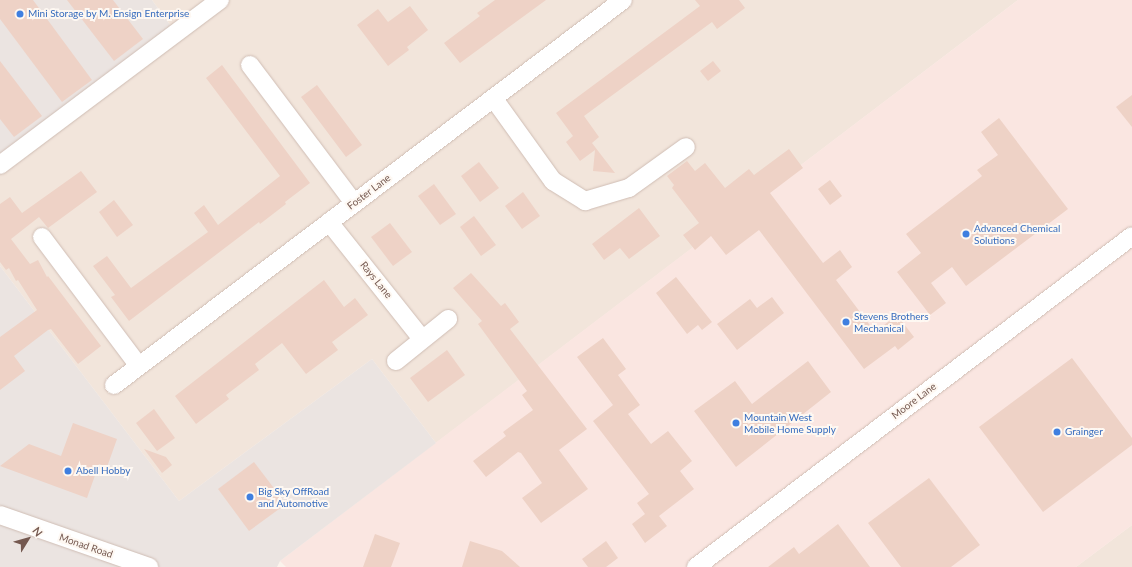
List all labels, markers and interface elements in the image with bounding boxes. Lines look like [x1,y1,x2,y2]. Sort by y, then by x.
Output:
place label: Mini Storage by M. Ensign Enterprise [28,8,190,20]
marker: Mini Storage by M. Ensign Enterprise [15,9,25,19]
street label: Foster Lane [345,172,393,212]
place label: Advanced Chemical Solutions [974,222,1060,246]
marker: Advanced Chemical Solutions [961,229,971,239]
street label: Rays Lane [358,259,394,301]
place label: Stevens Brothers Mechanical [854,310,928,334]
marker: Stevens Brothers Mechanical [841,317,851,327]
street label: Moore Lane [889,380,939,422]
place label: Mountain West Mobile Home Supply [744,411,836,434]
marker: Mountain West Mobile Home Supply [731,418,741,428]
place label: Grainger [1065,426,1103,438]
marker: Grainger [1052,427,1062,437]
place label: Abell Hobby [76,465,130,477]
marker: Abell Hobby [63,466,73,476]
place label: Big Sky OffRoad and Automotive [258,485,329,508]
marker: Big Sky OffRoad and Automotive [245,492,255,502]
north arrow [8,519,48,559]
text: N [30,524,46,539]
street label: Monad Road [58,531,114,561]

